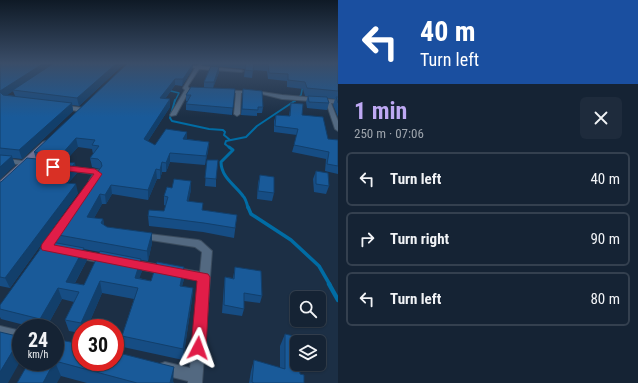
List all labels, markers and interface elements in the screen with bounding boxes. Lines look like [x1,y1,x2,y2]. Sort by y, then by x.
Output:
text: 40 m [420,15,476,48]
icon: left [354,16,406,68]
text: Turn left [420,49,479,70]
text: 1 min [354,97,407,125]
button: close [580,97,622,139]
text: 250 m · 07:06 [354,126,424,141]
pin [36,150,70,184]
icon: arrive [42,156,64,178]
icon: left [356,168,378,190]
text: Turn left [390,170,441,188]
text: 40 m [590,170,620,188]
icon: right [356,228,378,250]
text: Turn right [390,230,449,248]
text: 90 m [590,230,620,248]
icon: left [356,288,378,310]
text: Turn left [390,290,441,308]
text: 80 m [590,290,620,308]
map controls [290,291,326,371]
button: search [290,291,326,327]
speed limit sign: 30 [72,319,124,371]
position arrow [177,327,219,369]
text: 24 [28,328,48,352]
button: layers [290,335,326,371]
text: km/h [28,349,48,360]

